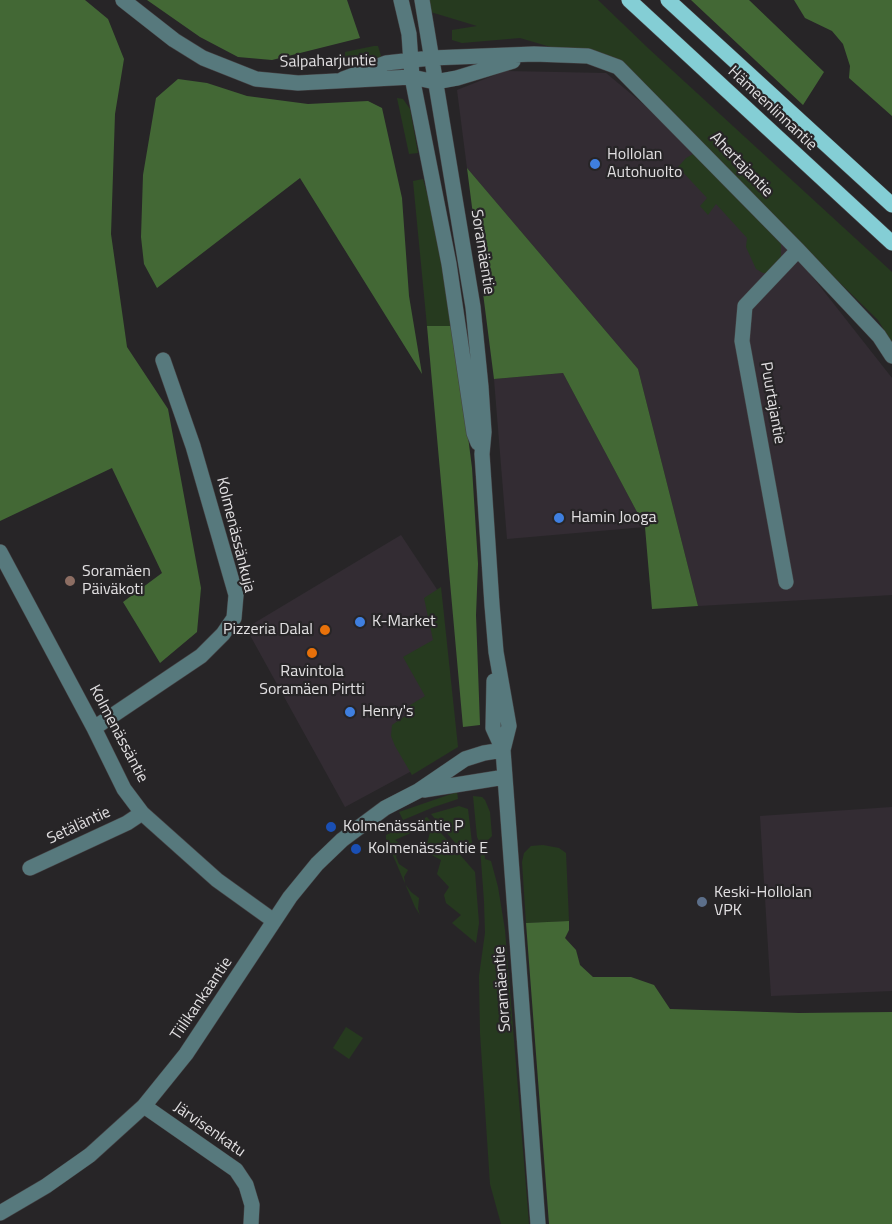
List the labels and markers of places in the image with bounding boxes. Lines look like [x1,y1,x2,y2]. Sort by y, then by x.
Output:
place label: Hollolan Autohuolto [607,145,682,183]
marker: Hollolan Autohuolto [588,157,602,171]
place label: Hamin Jooga [571,508,656,528]
marker: Hamin Jooga [552,511,566,525]
place label: Soramäen Päiväkoti [82,562,151,600]
marker: Soramäen Päiväkoti [63,574,77,588]
place label: K-Market [372,612,436,632]
marker: K-Market [353,615,367,629]
place label: Pizzeria Dalal [223,620,313,640]
marker: Pizzeria Dalal [318,623,332,637]
marker: Ravintola Soramäen Pirtti [305,646,319,660]
place label: Ravintola Soramäen Pirtti [259,662,365,700]
place label: Henry's [362,702,413,722]
marker: Henry's [343,705,357,719]
place label: Kolmenässäntie P [343,817,464,837]
marker: Kolmenässäntie P [324,820,338,834]
place label: Kolmenässäntie E [368,839,488,859]
marker: Kolmenässäntie E [349,842,363,856]
place label: Keski-Hollolan VPK [714,883,812,921]
marker: Keski-Hollolan VPK [695,895,709,909]

